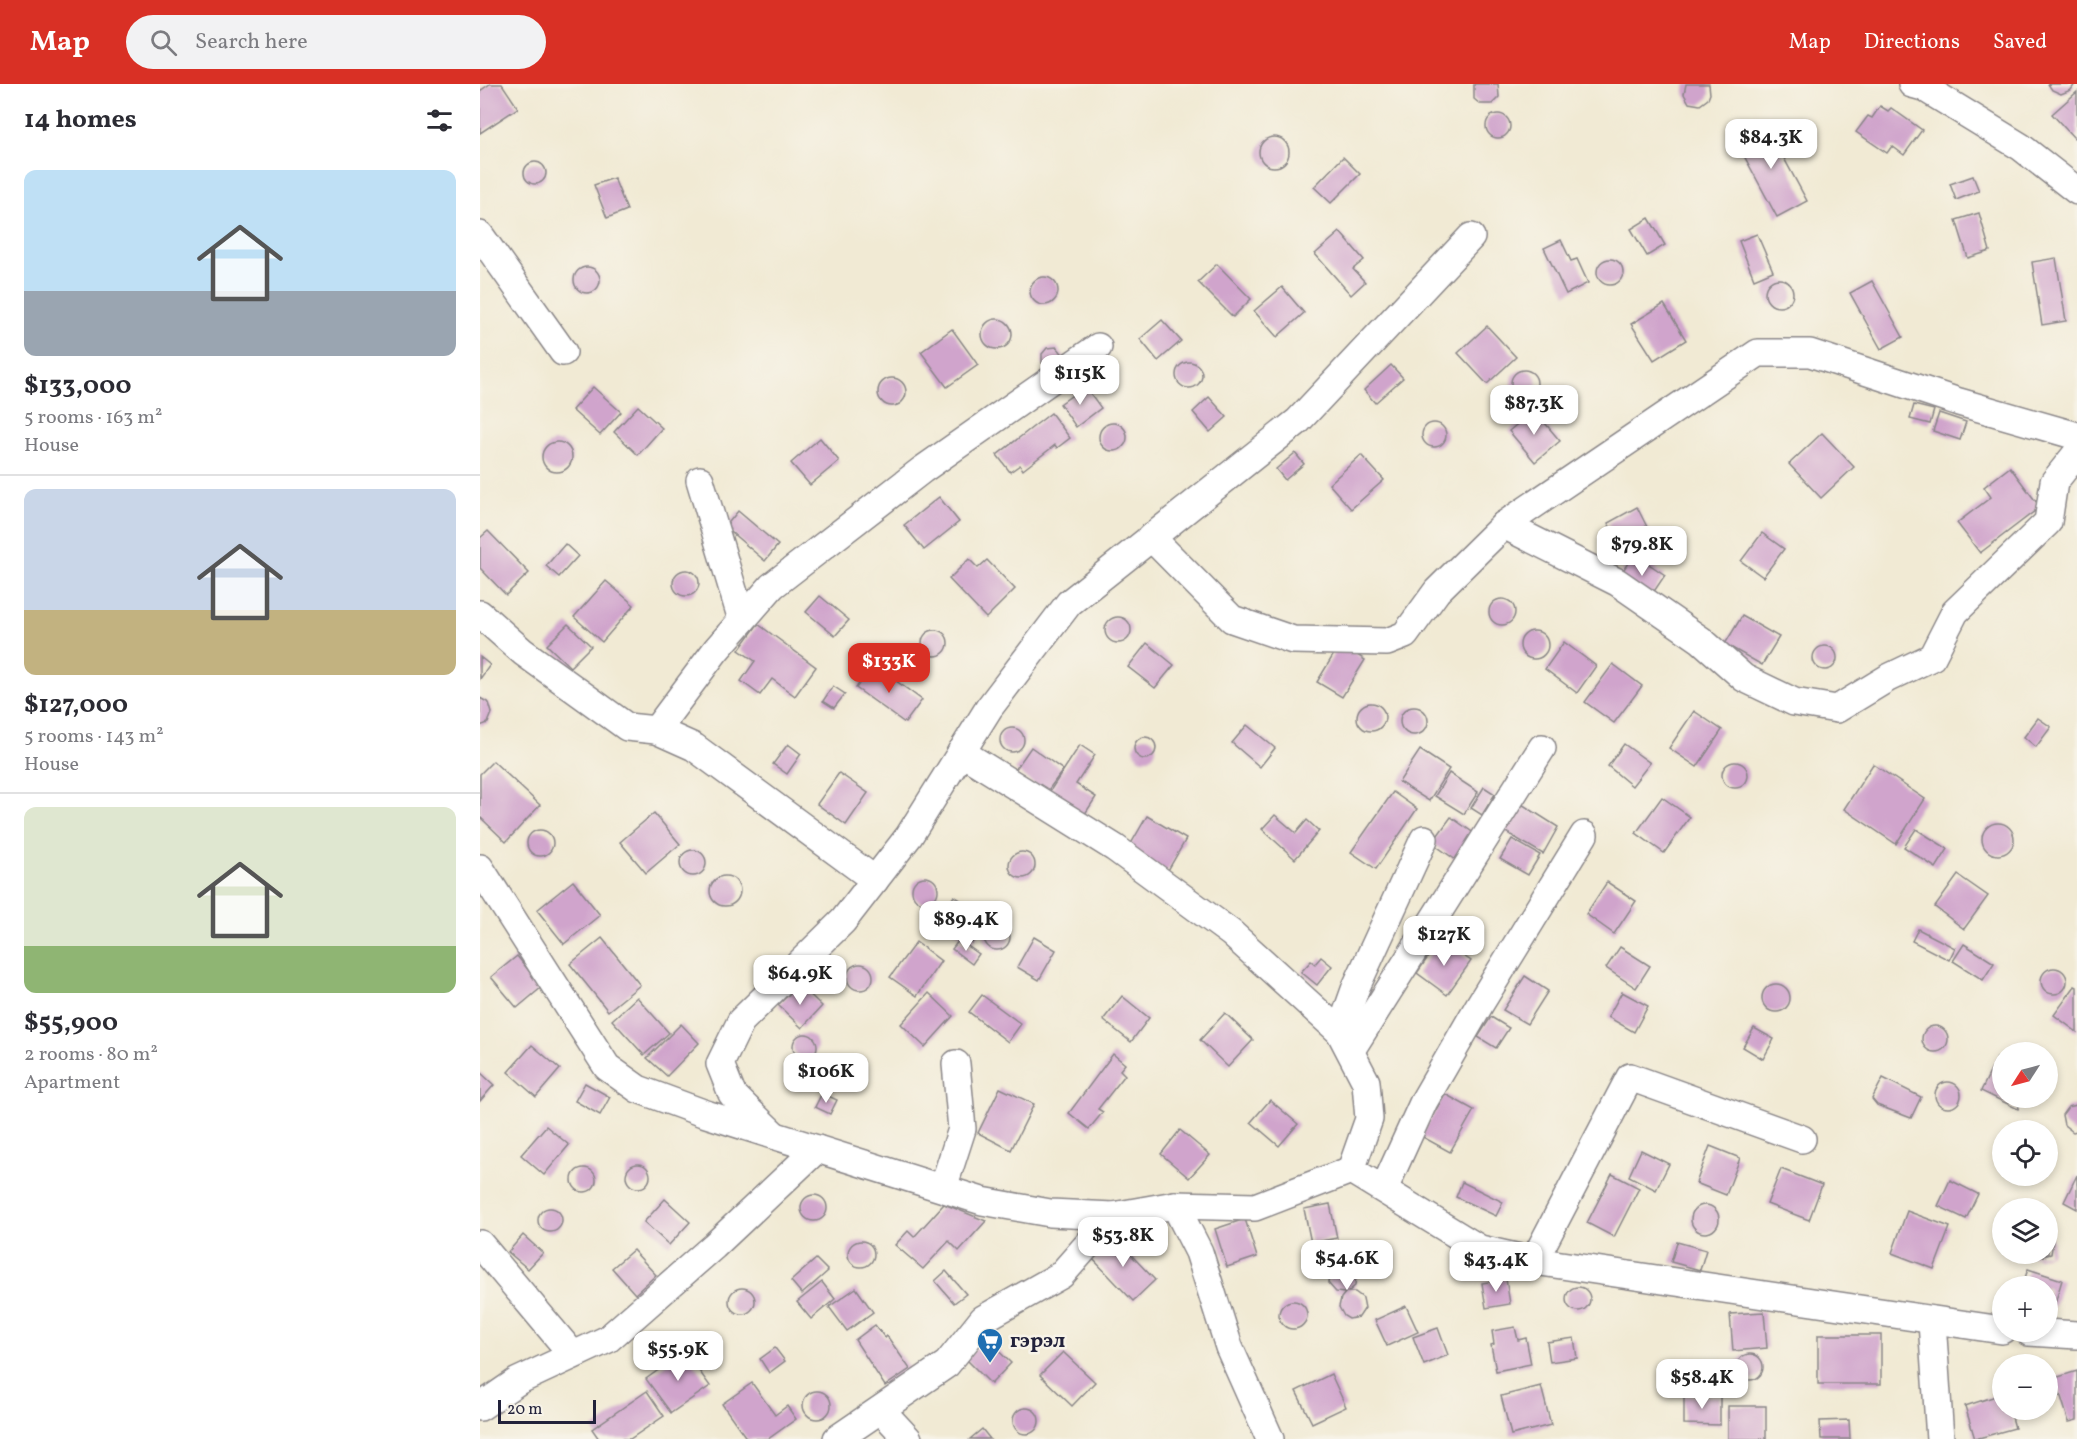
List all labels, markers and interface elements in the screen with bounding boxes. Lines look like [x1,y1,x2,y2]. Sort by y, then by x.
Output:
search box [126,15,546,69]
text: Map [30,23,90,62]
icon: search [147,26,180,59]
text: Search here [195,27,308,58]
text: Map [1789,28,1831,57]
text: Directions [1864,28,1960,57]
text: Saved [1993,28,2047,57]
text: 14 homes [24,102,137,138]
icon: filters [423,104,456,137]
pin: $84.3K [1722,119,1820,170]
text: $84.3K [1739,124,1803,152]
icon: home [186,209,294,317]
pin: $115K [1038,355,1122,406]
text: $115K [1054,360,1106,388]
text: $133,000 [24,368,131,404]
pin: $87.3K [1485,385,1583,436]
text: $87.3K [1504,390,1564,418]
text: 5 rooms · 163 m² [24,404,162,432]
text: House [24,432,79,460]
pin: $79.8K [1593,526,1691,577]
icon: home [186,528,294,636]
text: $79.8K [1611,531,1673,559]
pin: $133K [847,643,931,694]
text: $133K [862,648,916,676]
text: $127,000 [24,687,128,723]
text: 5 rooms · 143 m² [24,723,164,751]
text: House [24,751,79,779]
icon: home [186,846,294,954]
pin: $89.4K [917,901,1015,952]
text: $89.4K [933,906,999,934]
pin: $127K [1402,916,1486,967]
text: $127K [1417,921,1471,949]
pin: $64.9K [751,955,849,1006]
text: $64.9K [767,960,833,988]
text: $55,900 [24,1005,118,1041]
text: 2 rooms · 80 m² [24,1041,158,1069]
north arrow [1992,1042,2058,1108]
map controls [1992,1042,2058,1420]
pin: $106K [784,1053,868,1104]
text: $106K [797,1058,855,1086]
text: Apartment [24,1069,120,1097]
button: locate [1992,1120,2058,1186]
button: layers [1992,1198,2058,1264]
pin: $53.8K [1074,1217,1172,1268]
text: $53.8K [1092,1222,1154,1250]
pin: $54.6K [1298,1240,1396,1291]
pin: $43.4K [1447,1242,1545,1293]
text: $54.6K [1315,1245,1379,1273]
text: $43.4K [1463,1247,1529,1275]
button: + [1992,1276,2058,1342]
supermarket icon: гэрэл [975,1326,1005,1364]
place label: гэрэл [1010,1327,1065,1356]
pin: $55.9K [629,1331,727,1382]
text: $55.9K [647,1336,709,1364]
button: − [1992,1354,2058,1420]
pin: $58.4K [1653,1359,1751,1410]
text: $58.4K [1670,1364,1734,1392]
scale bar [498,1397,596,1424]
text: 20 m [507,1399,542,1421]

